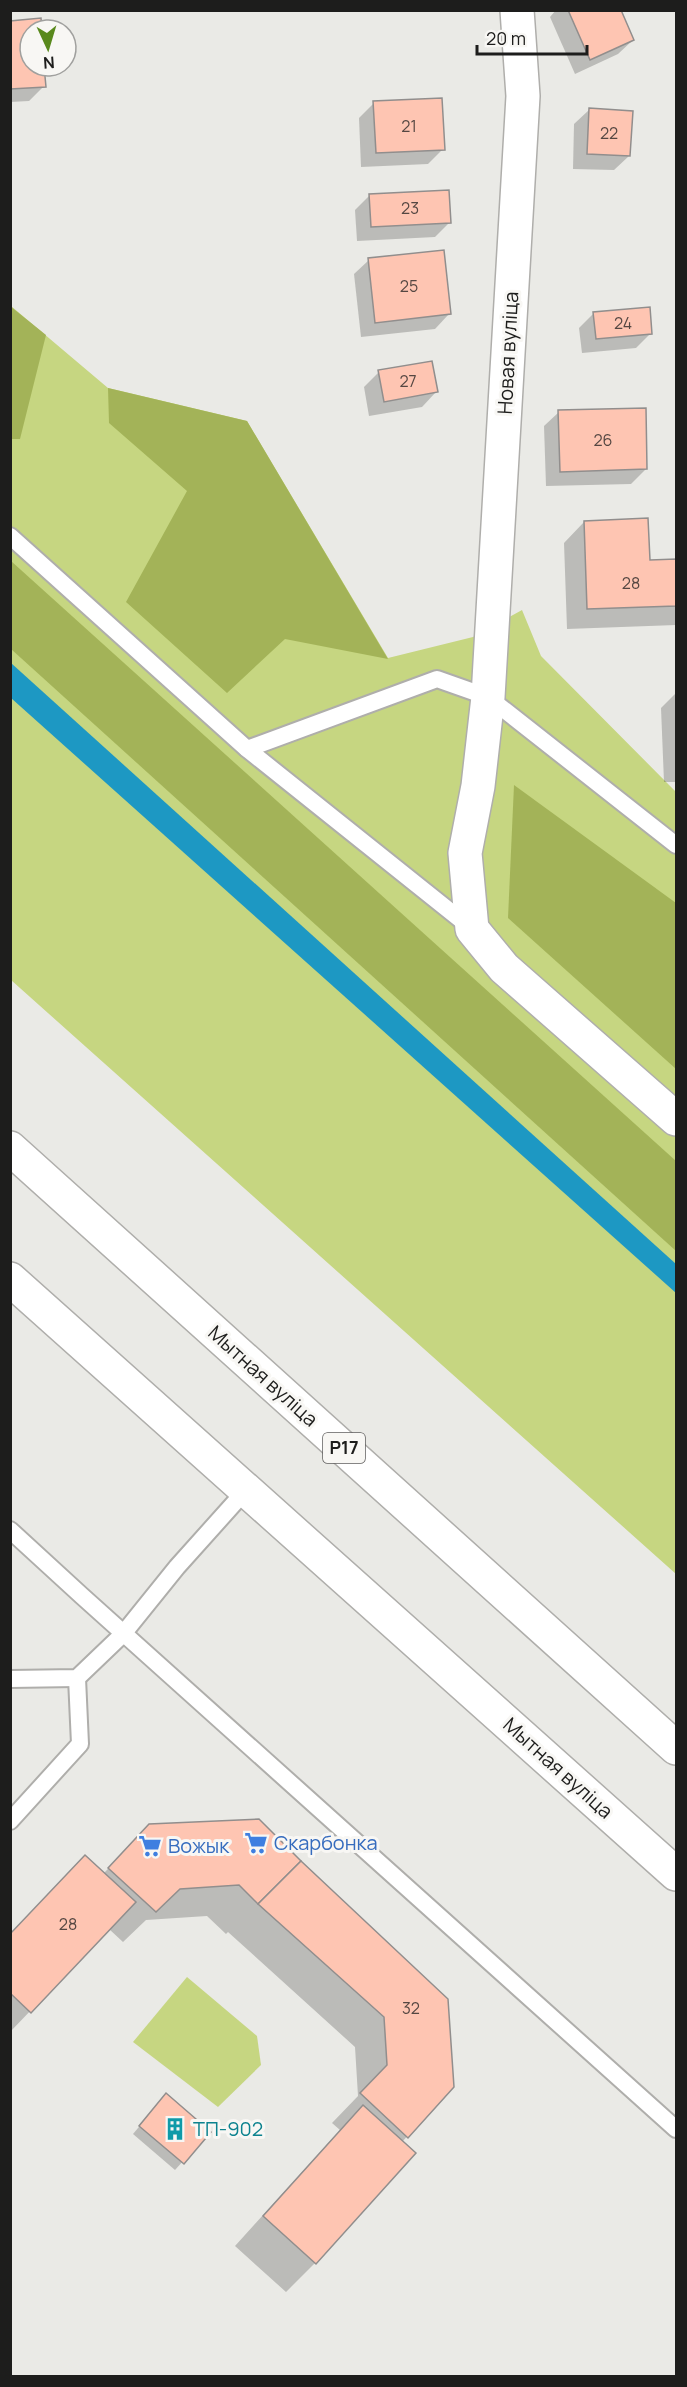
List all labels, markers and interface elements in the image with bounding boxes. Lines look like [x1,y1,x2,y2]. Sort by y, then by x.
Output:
north arrow [18,18,78,78]
scale bar [477,18,586,56]
text: 20 m [486,26,526,50]
text: N [43,52,56,74]
house number: 21 [401,115,417,137]
house number: 22 [600,122,618,144]
house number: 23 [401,197,419,219]
house number: 25 [400,275,418,297]
street label: Новая вуліца [491,291,524,415]
house number: 24 [614,312,632,334]
house number: 27 [399,370,417,392]
house number: 26 [593,429,613,451]
house number: 28 [622,572,640,594]
street label: Мытная вуліца [203,1319,324,1432]
road number: Р17 [323,1433,365,1463]
street label: Мытная вуліца [498,1711,619,1824]
place label: Скарбонка [274,1829,378,1856]
supermarket icon: Скарбонка [243,1830,269,1856]
place label: Вожык [168,1832,230,1859]
supermarket icon: Вожык [137,1833,163,1859]
house number: 28 [59,1913,77,1935]
house number: 32 [402,1997,420,2019]
place label: ТП-902 [193,2115,263,2142]
building icon: ТП-902 [162,2116,188,2142]

